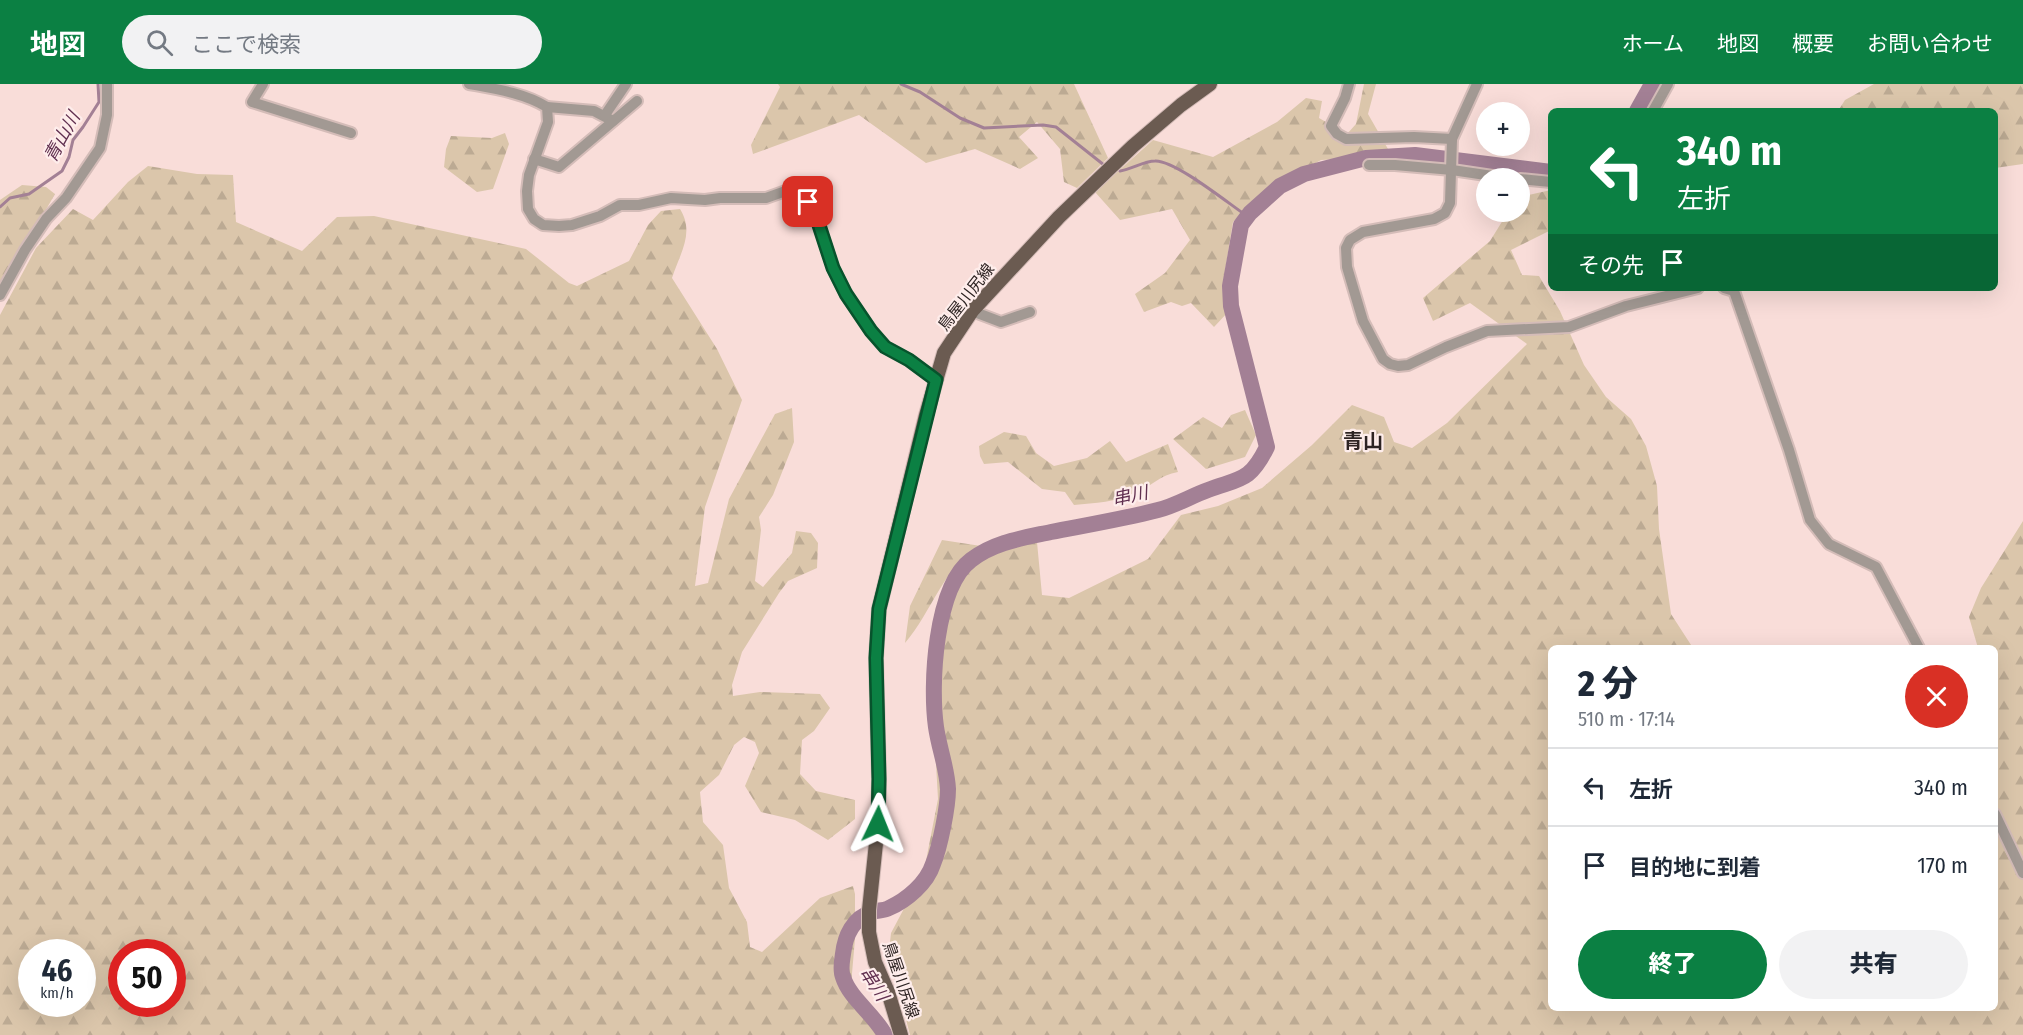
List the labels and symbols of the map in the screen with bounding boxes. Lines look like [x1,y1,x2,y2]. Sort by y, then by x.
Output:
water label: 青山川 [39,106,86,166]
pin [782,176,833,227]
street label: 鳥屋川尻線 [934,260,998,334]
district label: 青山 [1343,429,1383,453]
water label: 串川 [1110,481,1152,511]
position arrow [846,792,910,856]
speed limit sign: 50 [108,939,186,1017]
street label: 鳥屋川尻線 [879,939,923,1021]
water label: 串川 [855,963,894,1007]

